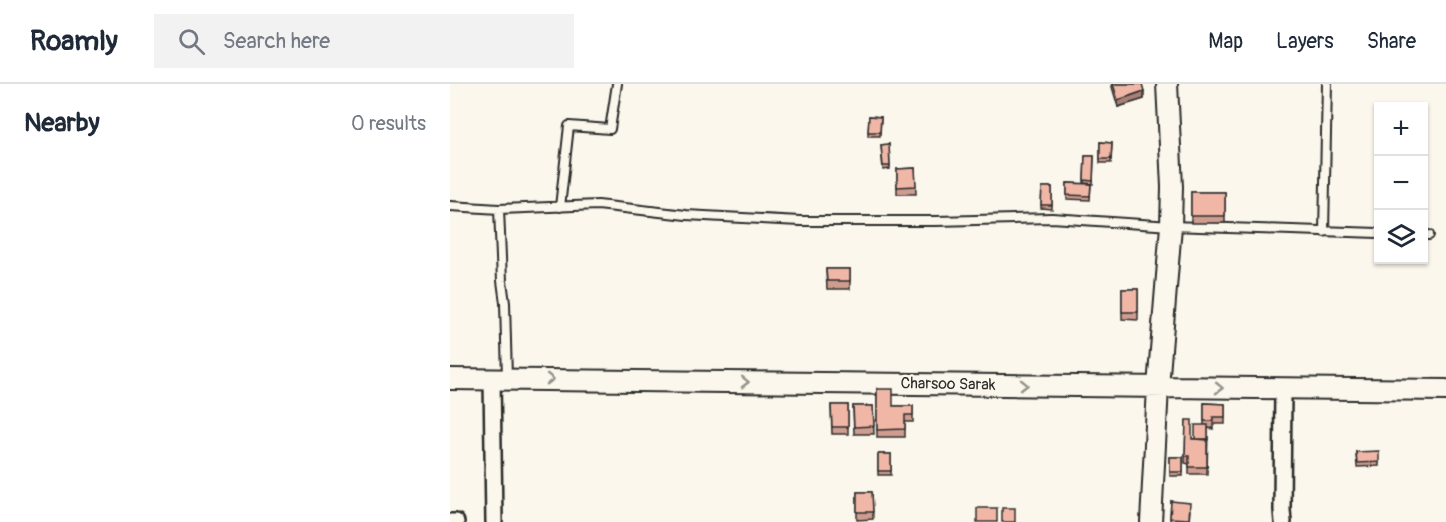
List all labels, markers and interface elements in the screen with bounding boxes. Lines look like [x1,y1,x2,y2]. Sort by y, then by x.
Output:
search box [154,14,574,68]
text: Roamly [30,24,118,59]
icon: search [175,25,208,58]
text: Search here [223,27,330,55]
text: Map [1208,28,1243,55]
text: Layers [1276,28,1334,55]
text: Share [1367,28,1416,55]
map controls [1374,102,1428,264]
button: + [1374,102,1428,156]
text: Nearby [24,107,100,139]
text: 0 results [351,111,426,136]
button: − [1374,156,1428,210]
button: layers [1374,210,1428,264]
one-way arrow [546,373,555,385]
street label: Charsoo Sarak [900,373,996,395]
one-way arrow [741,375,750,388]
one-way arrow [1020,379,1029,391]
one-way arrow [1215,382,1224,394]

